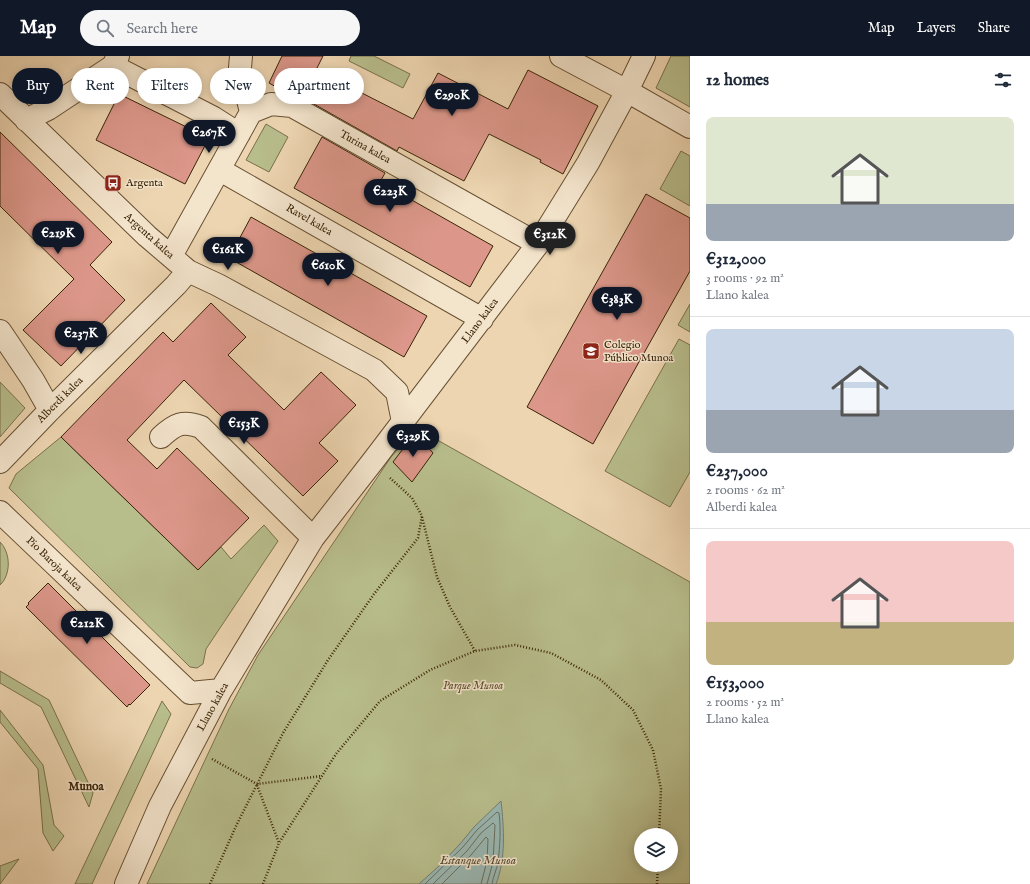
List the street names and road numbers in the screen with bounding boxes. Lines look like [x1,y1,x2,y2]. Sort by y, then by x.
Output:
street label: Turina kalea [337,127,393,167]
street label: Ravel kalea [283,201,335,239]
street label: Argenta kalea [120,209,177,262]
street label: Llano kalea [458,295,502,346]
street label: Alberdi kalea [33,374,86,427]
street label: Pio Baroja kalea [23,534,85,594]
street label: Llano kalea [194,680,232,734]

